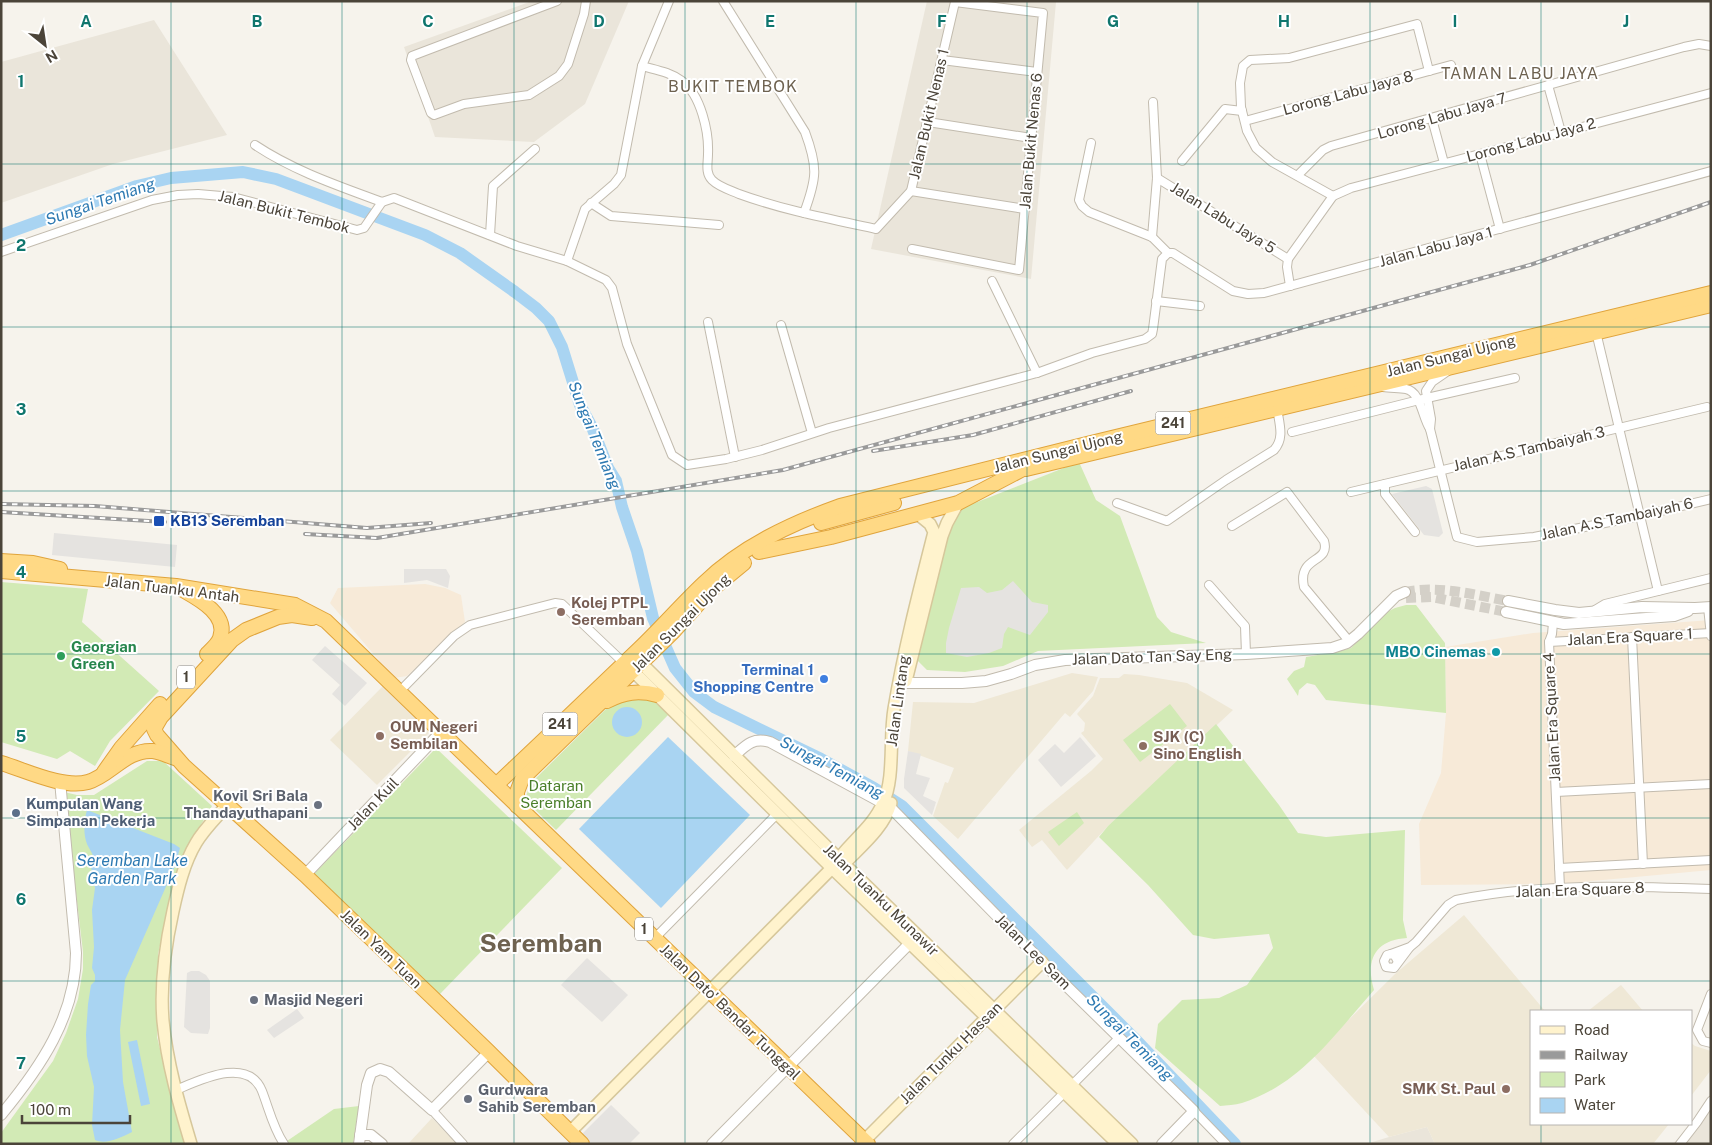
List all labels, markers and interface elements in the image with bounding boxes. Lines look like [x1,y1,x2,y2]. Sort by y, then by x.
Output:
text: A [80,12,92,31]
text: B [252,12,263,31]
text: C [422,12,434,31]
text: D [593,12,605,31]
text: E [765,12,775,31]
text: F [937,12,947,31]
text: G [1107,12,1119,31]
text: H [1278,12,1290,31]
text: I [1453,12,1457,31]
text: J [1623,12,1629,31]
north arrow [20,20,70,70]
text: N [43,47,60,66]
street label: Jalan Bukit Nenas 1 [905,47,952,181]
district label: TAMAN LABU JAYA [1441,64,1599,83]
street label: Lorong Labu Jaya 8 [1281,67,1415,118]
text: 1 [18,72,24,91]
street label: Jalan Bukit Nenas 6 [1016,72,1045,210]
district label: BUKIT TEMBOK [668,77,798,96]
street label: Lorong Labu Jaya 7 [1375,89,1508,142]
street label: Lorong Labu Jaya 2 [1464,114,1598,165]
water label: Sungai Temiang [43,174,158,229]
street label: Jalan Labu Jaya 5 [1168,178,1279,257]
street label: Jalan Bukit Tembok [217,187,352,236]
street label: Jalan Labu Jaya 1 [1377,223,1495,270]
text: 2 [16,236,26,255]
street label: Jalan Sungai Ujong [1385,331,1517,380]
water label: Sungai Temiang [564,378,625,492]
text: 3 [16,400,26,419]
road number: 241 [1156,412,1190,434]
street label: Jalan A.S Tambaiyah 3 [1451,423,1606,474]
street label: Jalan Sungai Ujong [992,427,1124,476]
street label: Jalan A.S Tambaiyah 6 [1539,494,1694,543]
place label: KB13 Seremban [170,512,285,529]
marker: KB13 Seremban [152,514,166,528]
text: 4 [16,563,27,582]
street label: Jalan Sungai Ujong [628,570,733,675]
street label: Jalan Tuanku Antah [104,572,240,605]
place label: Kolej PTPL Seremban [571,594,649,628]
marker: Kolej PTPL Seremban [555,606,567,618]
street label: Jalan Era Square 1 [1567,625,1693,648]
place label: Georgian Green [71,638,137,672]
place label: MBO Cinemas [1385,643,1486,660]
street label: Jalan Dato Tan Say Eng [1071,645,1233,668]
marker: MBO Cinemas [1490,646,1502,658]
marker: Georgian Green [55,650,67,662]
street label: Jalan Era Square 4 [1540,652,1563,782]
street label: Jalan Lintang [883,654,912,748]
place label: Terminal 1 Shopping Centre [693,661,814,695]
road number: 1 [177,666,195,689]
marker: Terminal 1 Shopping Centre [818,673,830,685]
road number: 241 [542,712,578,736]
place label: OUM Negeri Sembilan [390,718,477,752]
text: 5 [16,727,27,746]
place label: SJK (C) Sino English [1153,728,1242,762]
marker: OUM Negeri Sembilan [374,730,386,742]
water label: Sungai Temiang [777,732,887,803]
marker: SJK (C) Sino English [1137,740,1149,752]
street label: Jalan Kuil [344,774,402,833]
park label: Dataran Seremban [520,777,592,811]
place label: Kovil Sri Bala Thandayuthapani [184,787,308,821]
place label: Kumpulan Wang Simpanan Pekerja [26,795,155,829]
marker: Kovil Sri Bala Thandayuthapani [312,799,324,811]
marker: Kumpulan Wang Simpanan Pekerja [10,807,22,819]
street label: Jalan Tuanku Munawir [820,840,943,959]
water label: Seremban Lake Garden Park [76,851,188,888]
street label: Jalan Era Square 8 [1515,879,1645,900]
text: 6 [16,890,26,909]
street label: Jalan Yam Tuan [337,906,425,992]
street label: Jalan Lee Sam [992,911,1074,993]
road number: 1 [635,918,653,941]
district label: Seremban [480,928,602,958]
street label: Jalan Dato' Bandar Tunggal [657,940,804,1083]
water label: Sungai Temiang [1082,990,1177,1085]
place label: Masjid Negeri [264,991,363,1008]
marker: Masjid Negeri [248,994,260,1006]
street label: Jalan Tunku Hassan [896,998,1005,1107]
legend [1530,1010,1692,1125]
text: Road [1574,1021,1610,1038]
text: Railway [1574,1046,1628,1063]
text: 7 [16,1054,26,1073]
text: Park [1574,1071,1606,1088]
place label: SMK St. Paul [1402,1080,1496,1097]
place label: Gurdwara Sahib Seremban [478,1081,596,1115]
marker: SMK St. Paul [1500,1083,1512,1095]
scale bar [22,1092,130,1124]
marker: Gurdwara Sahib Seremban [462,1093,474,1105]
text: Water [1574,1096,1616,1113]
text: 100 m [30,1101,71,1118]

